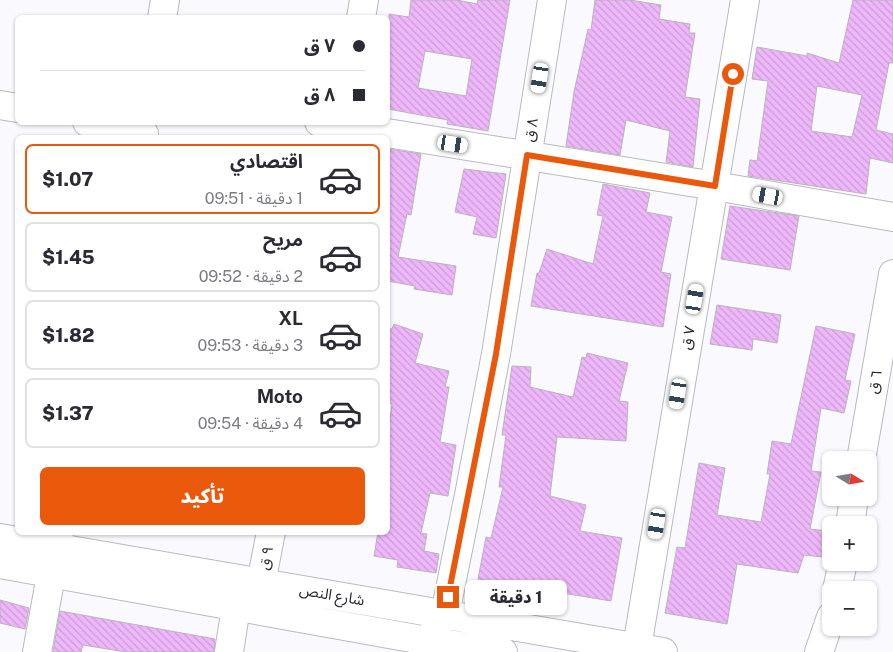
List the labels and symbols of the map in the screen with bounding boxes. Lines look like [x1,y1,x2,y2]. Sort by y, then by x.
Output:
car [530,62,549,94]
route start [722,63,744,85]
street label: ٨ ق [520,116,542,143]
car [437,134,468,154]
car [751,186,784,206]
car [685,283,704,315]
street label: ٧ ق [677,324,699,351]
street label: ٦ ق [864,369,886,395]
car [668,378,687,410]
north arrow [822,451,878,506]
car [647,508,666,540]
street label: ٩ ق [255,545,277,571]
street label: شارع النص [298,580,366,613]
callout: 1 دقيقة [466,580,568,614]
route end [437,586,459,608]

